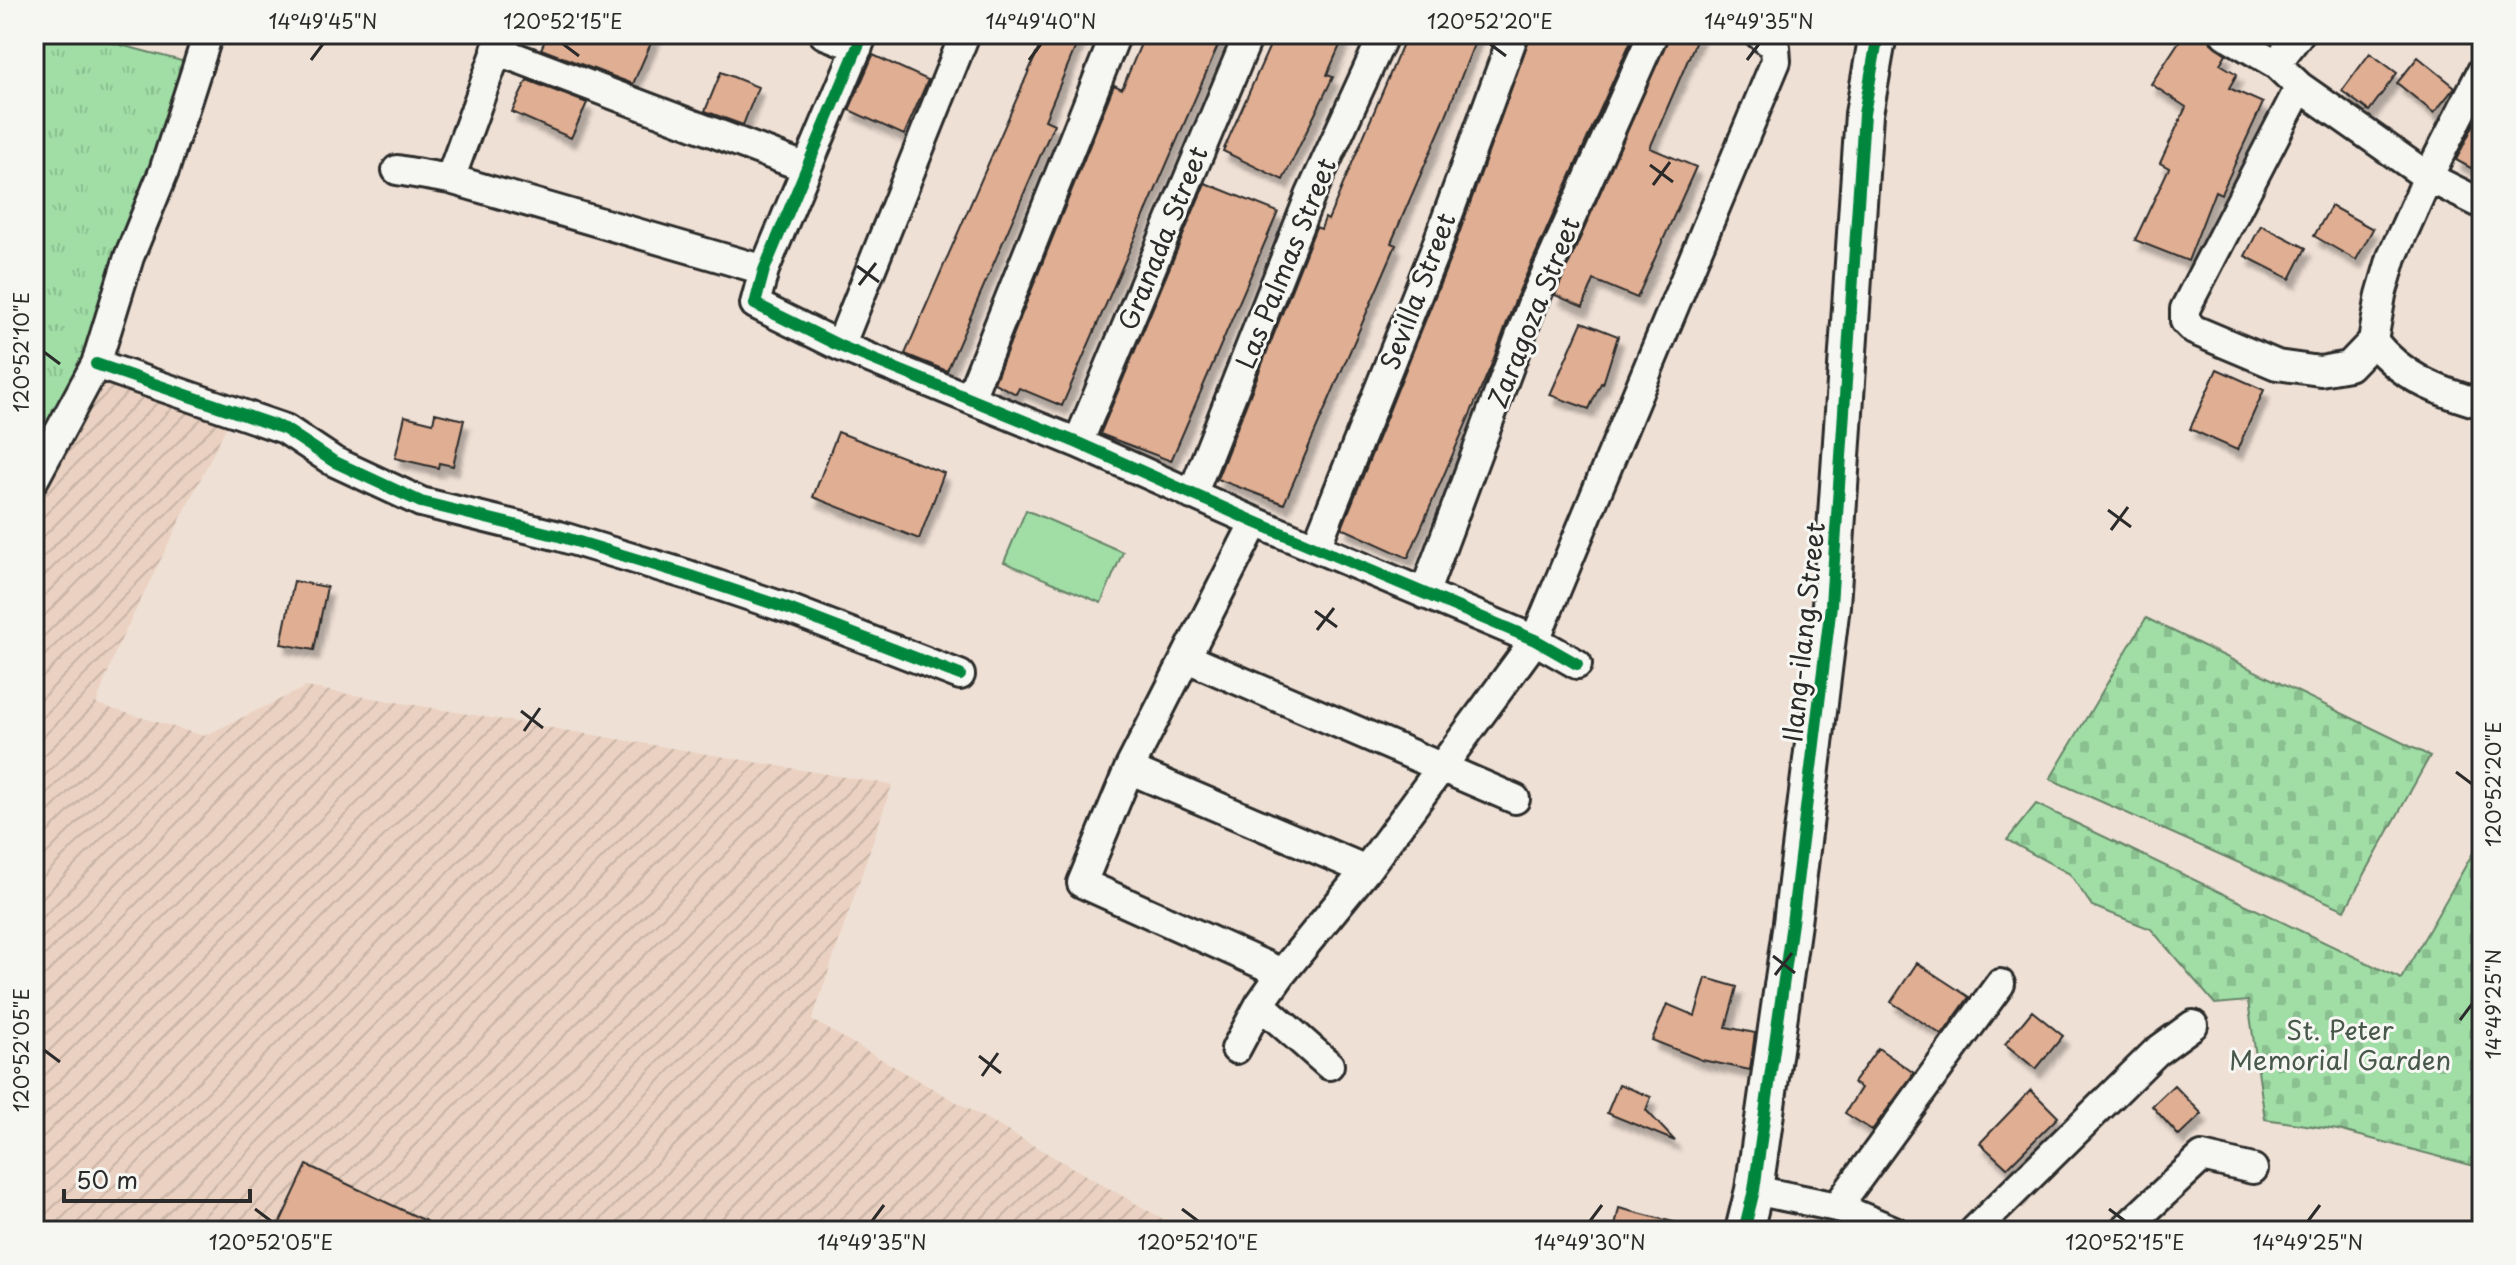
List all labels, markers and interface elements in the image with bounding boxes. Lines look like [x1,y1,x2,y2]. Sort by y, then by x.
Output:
text: 14°49'45"N [269,6,377,36]
text: 120°52'15"E [503,6,623,36]
text: 14°49'40"N [986,6,1096,36]
text: 120°52'20"E [1427,6,1553,36]
text: 14°49'35"N [1704,6,1814,36]
street label: Granada Street [1107,140,1217,336]
street label: Las Palmas Street [1225,152,1345,374]
street label: Sevilla Street [1369,207,1465,375]
street label: Zaragoza Street [1477,211,1589,413]
text: 120°52'10"E [6,292,36,412]
street label: Ilang-ilang Street [1772,520,1834,744]
text: 120°52'20"E [2478,721,2508,847]
text: 14°49'25"N [2478,949,2508,1059]
text: 120°52'05"E [6,988,36,1112]
park label: St. Peter Memorial Garden [2229,1010,2451,1079]
scale bar [64,1153,250,1203]
text: 50 m [76,1161,138,1197]
text: 120°52'05"E [209,1227,333,1257]
text: 14°49'35"N [817,1227,927,1257]
text: 120°52'10"E [1138,1227,1258,1257]
text: 14°49'30"N [1534,1227,1646,1257]
text: 120°52'15"E [2065,1227,2185,1257]
text: 14°49'25"N [2253,1227,2363,1257]

